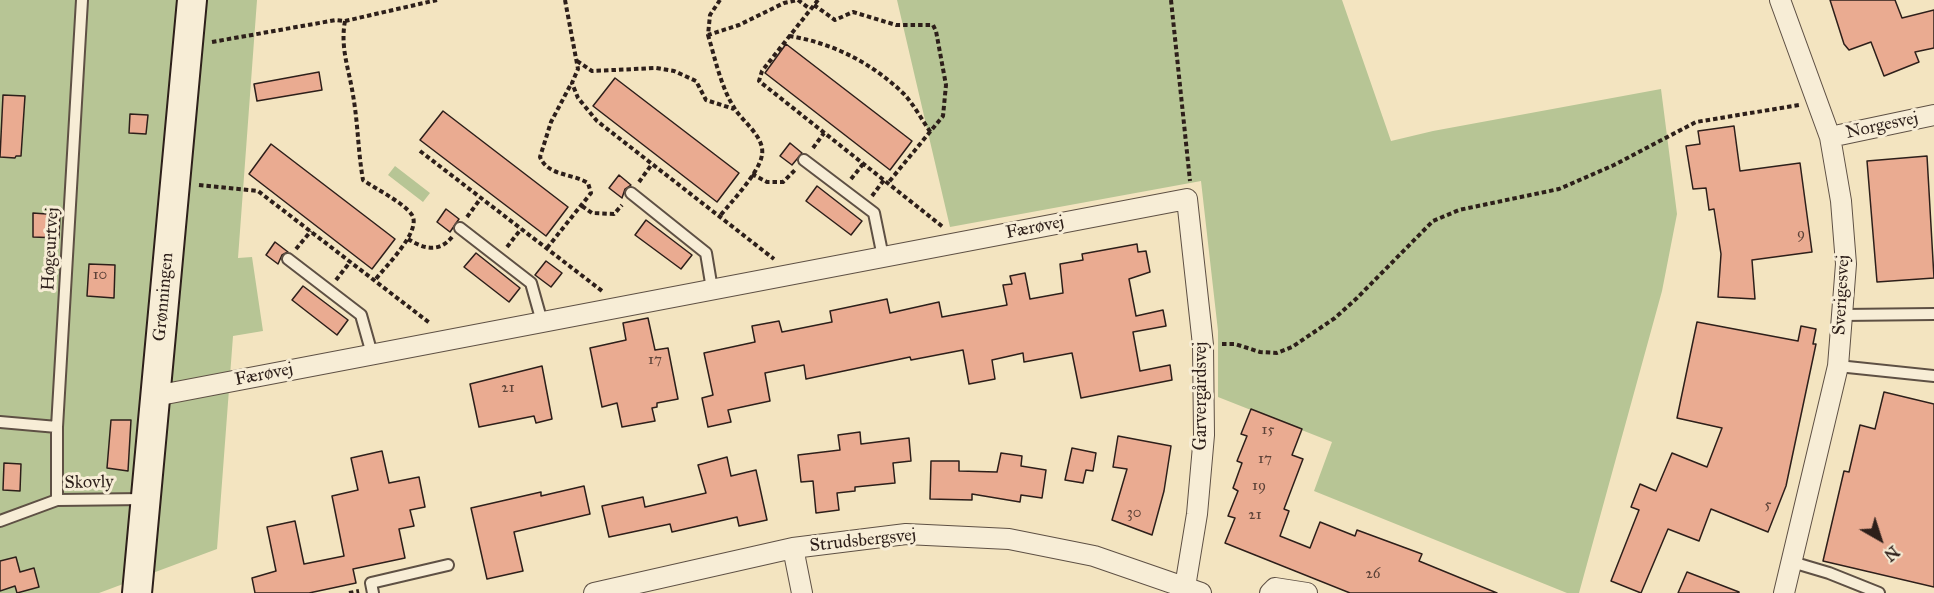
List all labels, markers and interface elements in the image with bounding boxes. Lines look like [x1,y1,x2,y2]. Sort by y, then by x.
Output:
street label: Norgesvej [1844,108,1920,144]
street label: Høgeurtvej [38,207,64,291]
street label: Færøvej [1004,212,1066,244]
house number: 9 [1797,225,1805,243]
street label: Grønningen [149,252,179,342]
street label: Sverigesvej [1829,254,1855,336]
house number: 10 [93,266,107,284]
street label: Garvergårdsvej [1191,342,1213,450]
house number: 17 [648,351,662,369]
street label: Færøvej [233,359,295,391]
house number: 21 [501,379,515,397]
house number: 15 [1262,421,1274,439]
house number: 17 [1258,450,1272,468]
street label: Skovly [64,472,114,494]
house number: 19 [1252,477,1266,495]
house number: 5 [1765,496,1771,514]
house number: 30 [1127,504,1141,522]
house number: 21 [1248,506,1262,524]
north arrow [1850,509,1910,569]
street label: Strudsbergsvej [809,525,917,557]
text: N [1880,542,1903,565]
house number: 26 [1365,565,1381,583]

